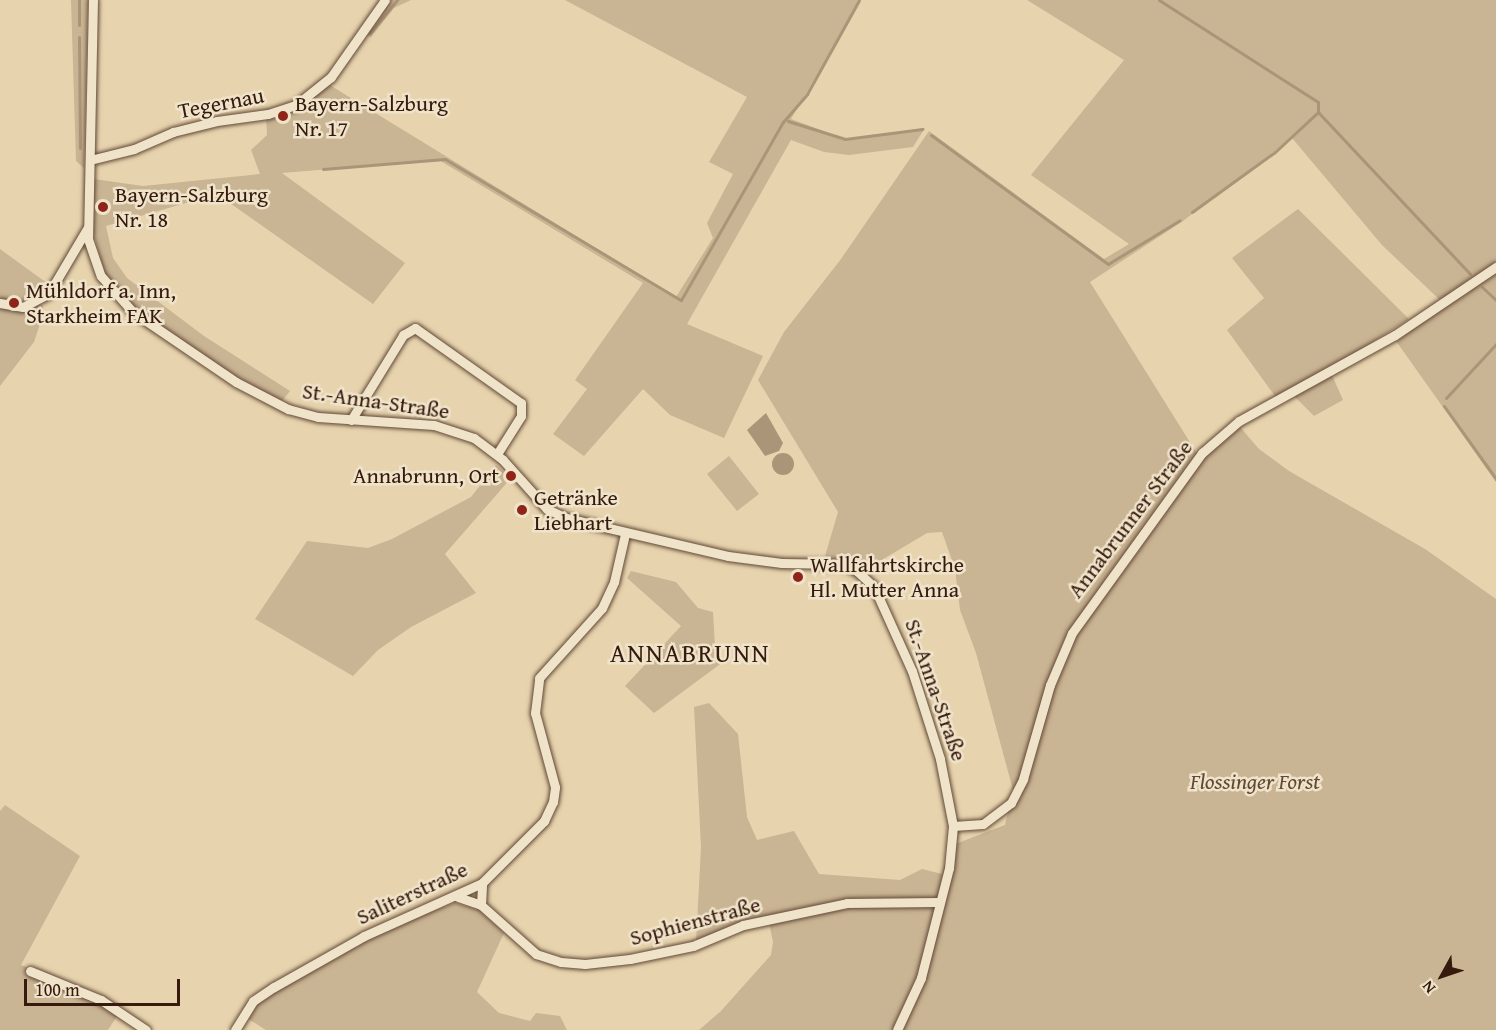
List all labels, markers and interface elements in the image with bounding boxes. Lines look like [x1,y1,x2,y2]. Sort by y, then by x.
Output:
street label: Tegernau [176,82,266,124]
place label: Bayern-Salzburg Nr. 17 [295,90,448,142]
marker: Bayern-Salzburg Nr. 17 [276,109,290,123]
place label: Bayern-Salzburg Nr. 18 [115,181,268,232]
marker: Bayern-Salzburg Nr. 18 [96,200,110,214]
place label: Mühldorf a. Inn, Starkheim FAK [26,277,176,328]
marker: Mühldorf a. Inn, Starkheim FAK [7,296,21,310]
street label: St.-Anna-Straße [301,378,451,424]
street label: Annabrunner Straße [1062,435,1198,603]
place label: Annabrunn, Ort [353,463,499,489]
marker: Annabrunn, Ort [504,469,518,483]
place label: Getränke Liebhart [534,484,618,536]
marker: Getränke Liebhart [515,503,529,517]
place label: Wallfahrtskirche Hl. Mutter Anna [810,551,964,602]
marker: Wallfahrtskirche Hl. Mutter Anna [791,570,805,584]
street label: St.-Anna-Straße [899,616,973,764]
district label: ANNABRUNN [610,637,770,669]
park label: Flossinger Forst [1190,769,1320,795]
street label: Saliterstraße [352,856,472,930]
street label: Sophienstraße [627,891,763,951]
north arrow [1412,946,1472,1006]
scale bar [27,967,183,1005]
text: 100 m [35,976,80,1003]
text: N [1416,976,1441,999]

